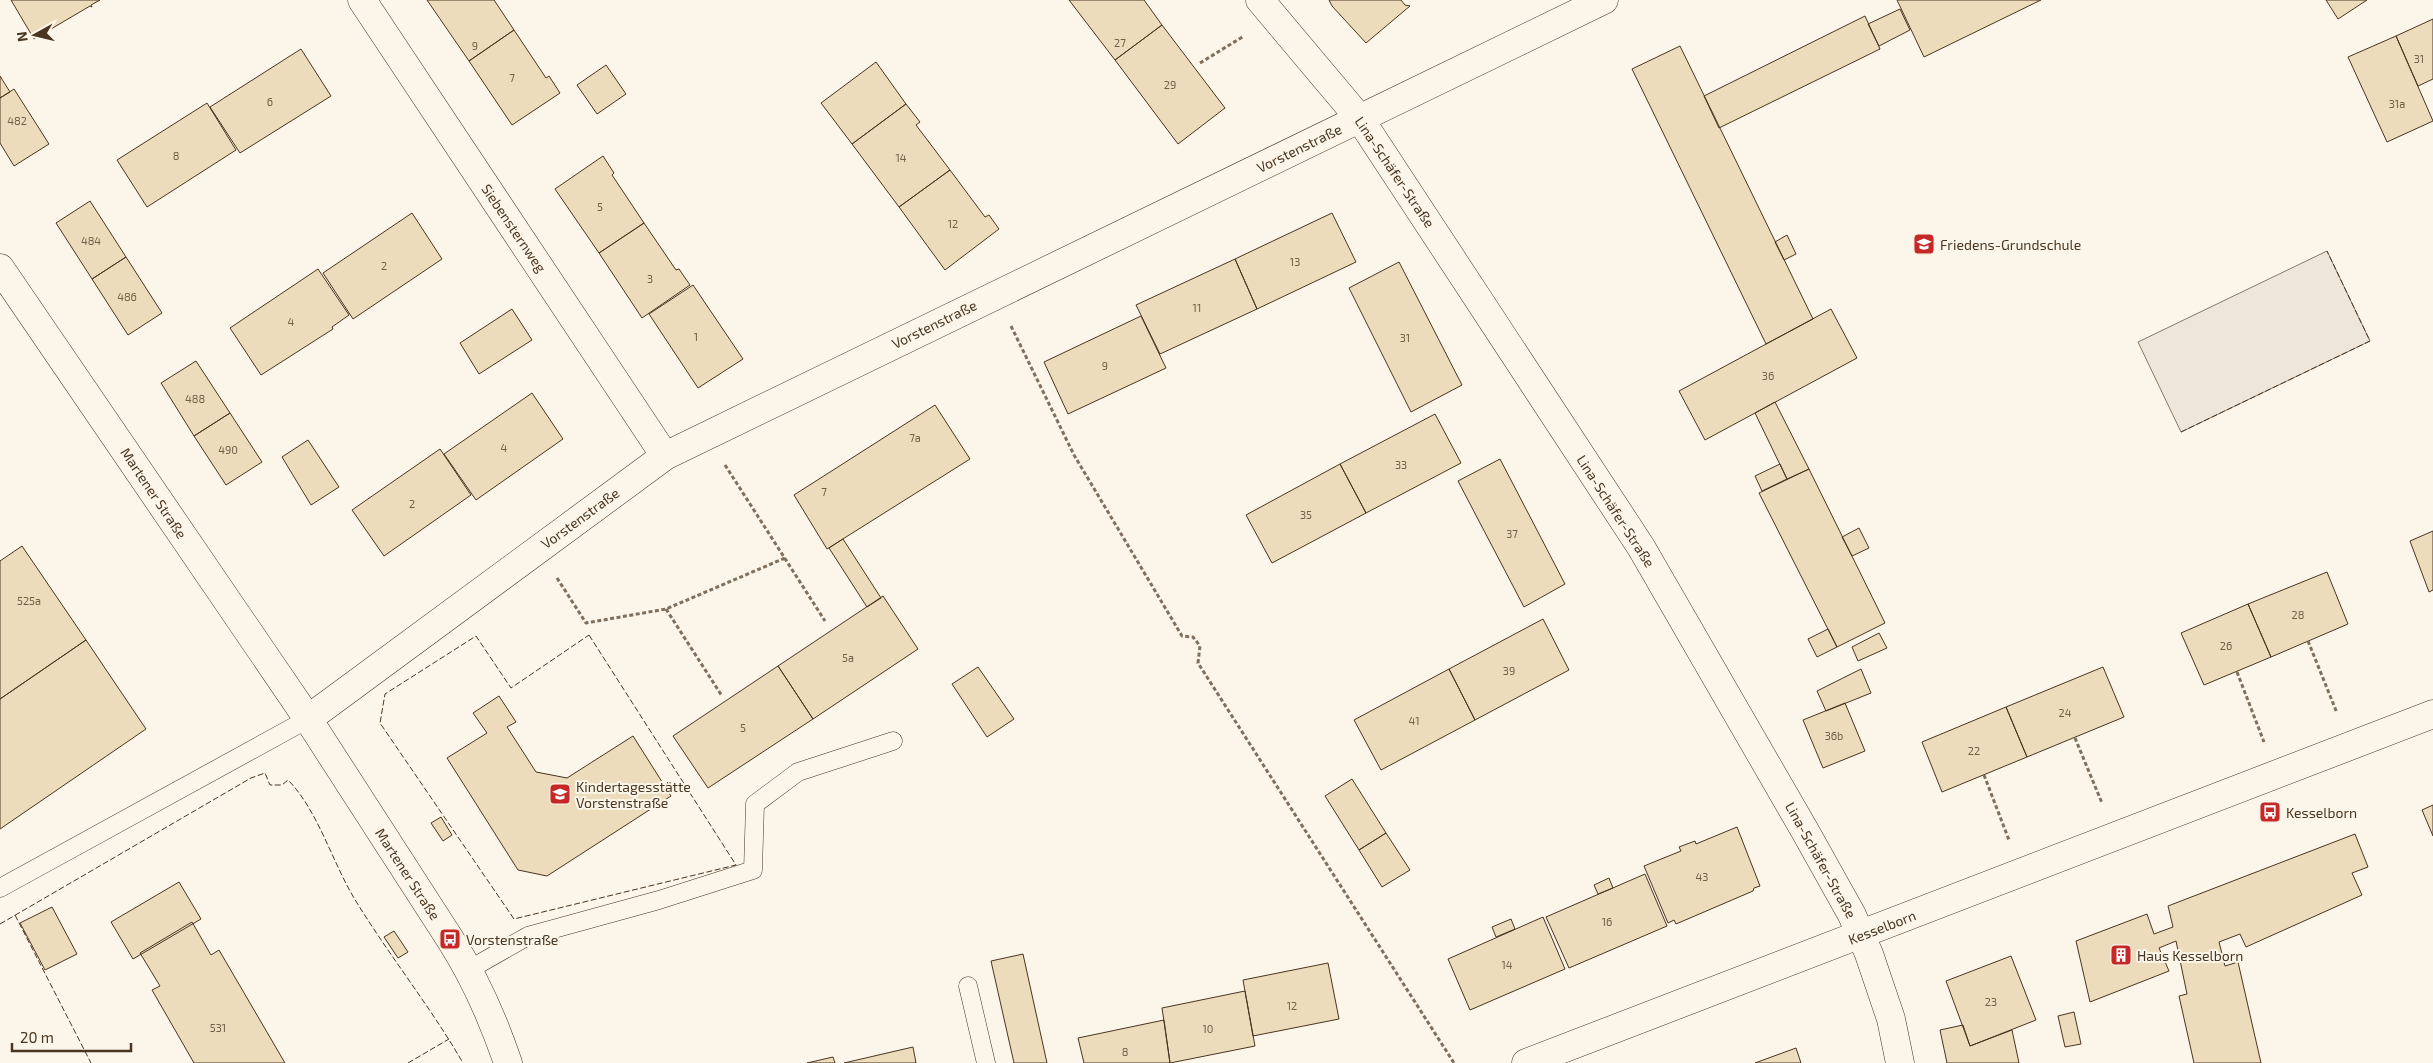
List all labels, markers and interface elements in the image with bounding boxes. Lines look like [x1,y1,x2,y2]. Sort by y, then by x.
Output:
north arrow [10,10,60,60]
text: N [13,31,31,43]
house number: 27 [1114,36,1126,49]
house number: 9 [472,39,478,52]
house number: 31 [2414,52,2424,65]
house number: 7 [509,71,515,84]
house number: 29 [1164,78,1176,91]
house number: 6 [267,95,273,108]
house number: 31a [2389,97,2405,110]
street label: Lina-Schäfer-Straße [1352,113,1438,231]
house number: 482 [7,114,27,127]
street label: Vorstenstraße [1254,120,1344,176]
house number: 8 [173,149,179,162]
house number: 14 [895,151,907,164]
street label: Siebensternweg [478,181,550,276]
house number: 5 [597,200,603,213]
house number: 12 [948,217,958,230]
school or university icon: Friedens-Grundschule [1912,232,1936,256]
house number: 484 [81,234,101,247]
place label: Friedens-Grundschule [1940,236,2081,253]
house number: 13 [1290,255,1300,268]
house number: 2 [381,259,387,272]
house number: 3 [647,272,653,285]
house number: 486 [117,290,137,303]
street label: Vorstenstraße [889,296,979,352]
house number: 11 [1193,301,1201,314]
house number: 4 [288,315,295,328]
house number: 1 [694,330,698,343]
house number: 31 [1400,331,1410,344]
house number: 9 [1102,359,1108,372]
house number: 36 [1762,369,1774,382]
house number: 488 [185,392,205,405]
house number: 7a [909,431,921,444]
house number: 4 [501,441,508,454]
house number: 490 [218,443,238,456]
street label: Martener Straße [117,444,191,542]
street label: Lina-Schäfer-Straße [1573,452,1659,570]
house number: 33 [1395,458,1407,471]
street label: Vorstenstraße [538,484,622,552]
house number: 7 [821,485,827,498]
house number: 2 [409,497,415,510]
house number: 35 [1300,508,1312,521]
house number: 37 [1506,527,1518,540]
house number: 525a [17,594,41,607]
house number: 28 [2292,608,2304,621]
house number: 26 [2220,639,2232,652]
house number: 5a [842,651,854,664]
house number: 39 [1503,664,1515,677]
house number: 24 [2059,706,2072,719]
house number: 41 [1408,714,1420,727]
house number: 5 [740,721,746,734]
house number: 36b [1825,729,1843,742]
house number: 22 [1968,744,1980,757]
place label: Kindertagesstätte Vorstenstraße [576,778,691,811]
school or university icon: Kindertagesstätte Vorstenstraße [548,782,572,806]
street label: Lina-Schäfer-Straße [1782,799,1860,921]
bus stop icon: Kesselborn [2258,800,2282,824]
place label: Kesselborn [2286,804,2357,821]
street label: Martener Straße [372,825,444,923]
house number: 43 [1696,870,1708,883]
street label: Kesselborn [1846,906,1918,948]
house number: 16 [1602,915,1612,928]
bus stop icon: Vorstenstraße [438,927,462,951]
place label: Vorstenstraße [466,931,558,948]
building icon: Haus Kesselborn [2109,943,2133,967]
place label: Haus Kesselborn [2137,947,2243,964]
house number: 14 [1501,958,1513,971]
house number: 23 [1985,995,1997,1008]
house number: 12 [1287,999,1297,1012]
scale bar [12,1020,131,1052]
house number: 531 [210,1021,226,1034]
house number: 10 [1202,1022,1214,1035]
text: 20 m [20,1028,54,1046]
house number: 8 [1122,1045,1128,1058]

